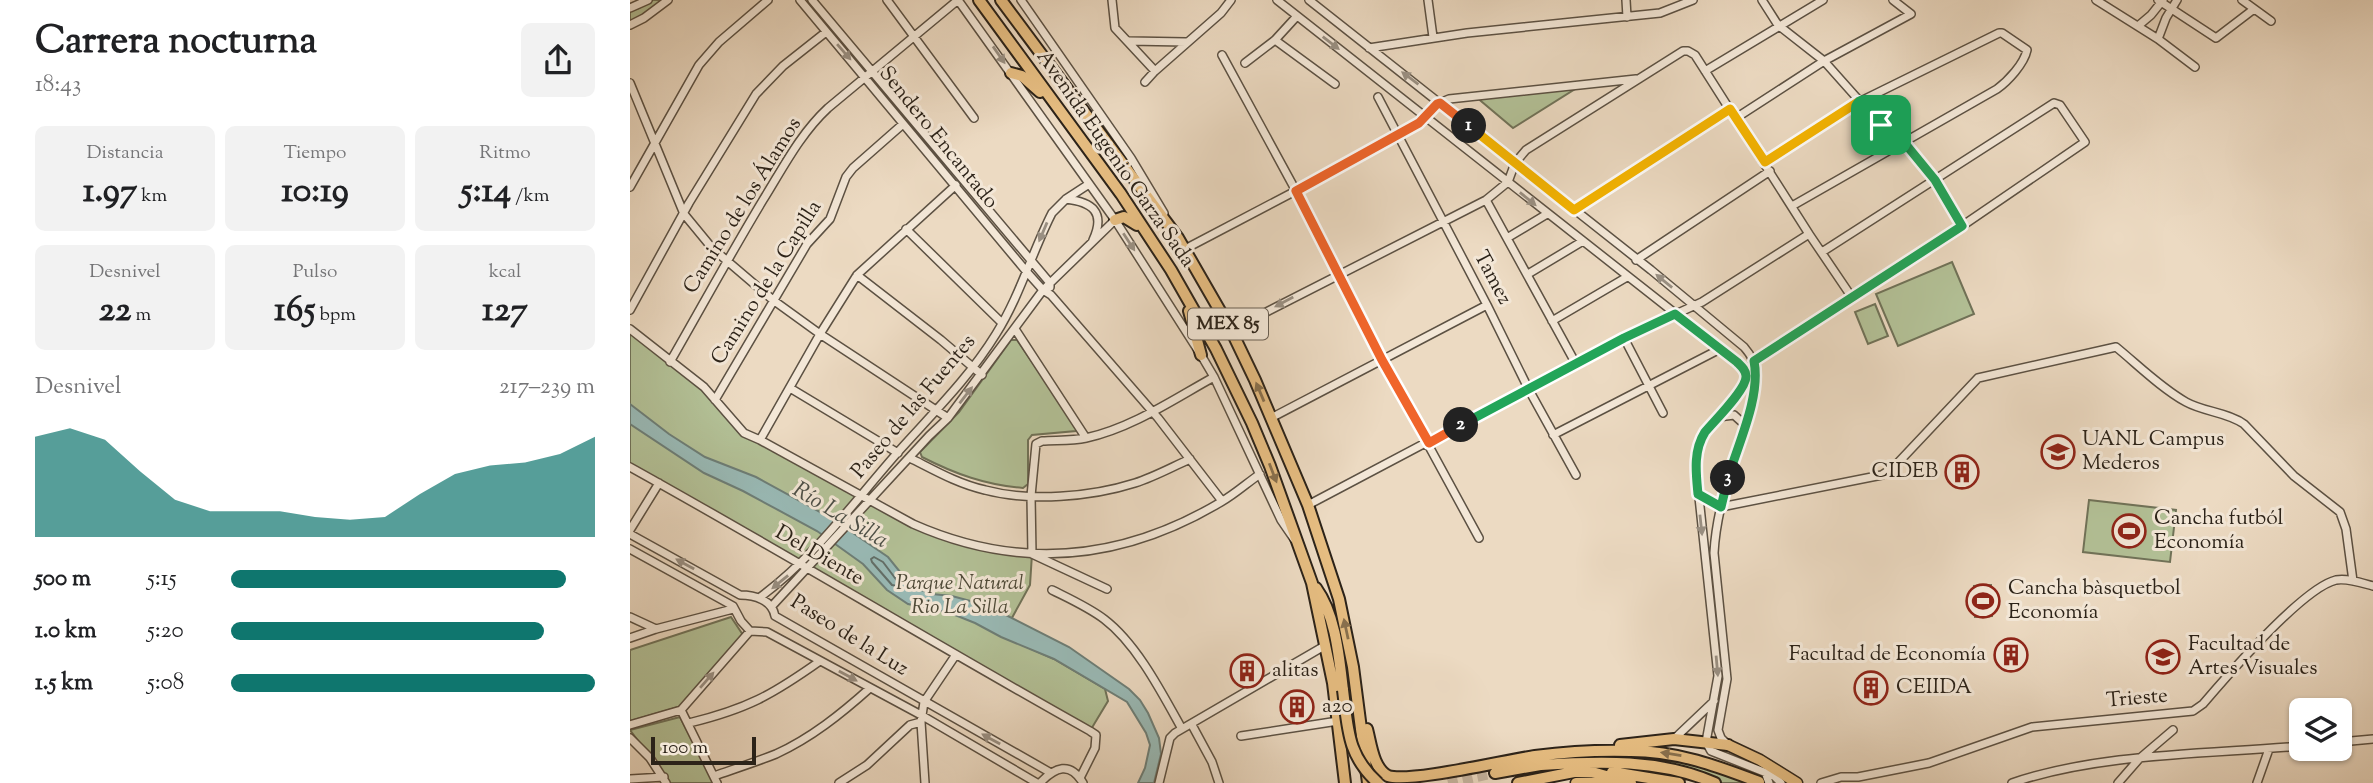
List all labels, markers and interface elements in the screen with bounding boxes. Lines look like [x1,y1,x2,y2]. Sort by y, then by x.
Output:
text: Carrera nocturna [35,16,317,70]
button: share [521,23,595,97]
one-way arrow [1321,35,1339,50]
one-way arrow [836,43,852,61]
street label: Avenida Eugenio Garza Sada [1028,44,1202,274]
one-way arrow [992,46,1006,64]
street label: Sendero Encantado [871,60,1005,216]
text: 18:43 [35,69,81,102]
one-way arrow [1401,71,1419,86]
pin [1851,95,1911,155]
icon: arrive [1862,106,1900,144]
pin: 1 [1452,108,1486,144]
street label: Camino de los Álamos [676,112,810,300]
text: 1 [1465,112,1472,139]
text: Distancia [87,140,163,167]
text: Tiempo [283,140,347,167]
text: Ritmo [479,140,531,167]
text: 1.97 [83,167,137,218]
text: 10:19 [281,167,349,218]
text: 5:14 [460,167,511,218]
text: km [137,183,167,210]
text: /km [511,183,550,210]
one-way arrow [1520,191,1537,206]
street label: Camino de la Capilla [704,195,830,371]
one-way arrow [1038,222,1049,243]
one-way arrow [1122,232,1135,252]
street label: Tamez [1465,246,1519,310]
text: Desnivel [89,259,161,286]
text: Pulso [293,259,337,286]
text: kcal [489,259,521,286]
one-way arrow [1656,274,1673,289]
text: 22 [99,286,132,337]
text: 165 [274,286,315,337]
text: 127 [482,286,528,337]
one-way arrow [1274,297,1294,308]
text: m [132,302,151,329]
text: bpm [315,302,356,329]
road number: MEX 85 [1188,308,1268,340]
street label: Paseo de las Fuentes [845,328,983,486]
text: Desnivel [35,371,121,404]
text: 217–239 m [499,371,595,404]
one-way arrow [1255,381,1266,402]
one-way arrow [959,386,973,404]
pin: 2 [1444,408,1478,442]
text: 2 [1456,411,1465,438]
place label: UANL Campus Mederos [2082,425,2224,479]
school or university icon: UANL Campus Mederos [2039,433,2077,471]
building icon: CIDEB [1943,453,1981,491]
place label: CIDEB [1872,457,1938,487]
pin: 3 [1710,461,1746,496]
one-way arrow [1267,462,1278,483]
text: 3 [1724,464,1731,491]
water label: Río La Silla [786,474,894,558]
place label: Cancha futból Economía [2154,504,2284,558]
sports icon: Cancha futból Economía [2110,512,2148,550]
one-way arrow [1696,514,1707,536]
street label: Del Diente [769,518,869,594]
one-way arrow [675,558,694,570]
text: 500 m [35,563,91,596]
text: 5:15 [147,563,177,596]
park label: Parque Natural Rio La Silla [896,569,1024,623]
one-way arrow [771,574,788,589]
place label: Cancha bàsquetbol Economía [2008,574,2181,628]
sports icon: Cancha bàsquetbol Economía [1964,582,2002,620]
street label: Paseo de la Luz [784,588,914,684]
text: 1.0 km [35,615,97,648]
text: 5:20 [147,615,184,648]
one-way arrow [1340,618,1351,640]
place label: Facultad de Artes Visuales [2188,630,2318,684]
building icon: Facultad de Economía [1992,636,2030,674]
school or university icon: Facultad de Artes Visuales [2144,638,2182,676]
place label: Facultad de Economía [1789,640,1986,670]
building icon: alitas [1228,652,1266,690]
one-way arrow [1712,655,1723,677]
place label: alitas [1272,656,1319,686]
text: 1.5 km [35,667,93,700]
text: 5:08 [147,667,184,700]
building icon: CEIIDA [1852,669,1890,707]
one-way arrow [838,670,858,682]
one-way arrow [699,671,715,689]
place label: CEIIDA [1896,673,1972,703]
street label: Trieste [2105,681,2169,717]
building icon: a20 [1278,688,1316,726]
place label: a20 [1322,692,1353,722]
map controls [2289,698,2352,761]
button: layers [2289,698,2352,761]
one-way arrow [981,733,1001,745]
scale bar [651,734,756,766]
text: 100 m [662,735,708,762]
one-way arrow [1660,748,1682,759]

